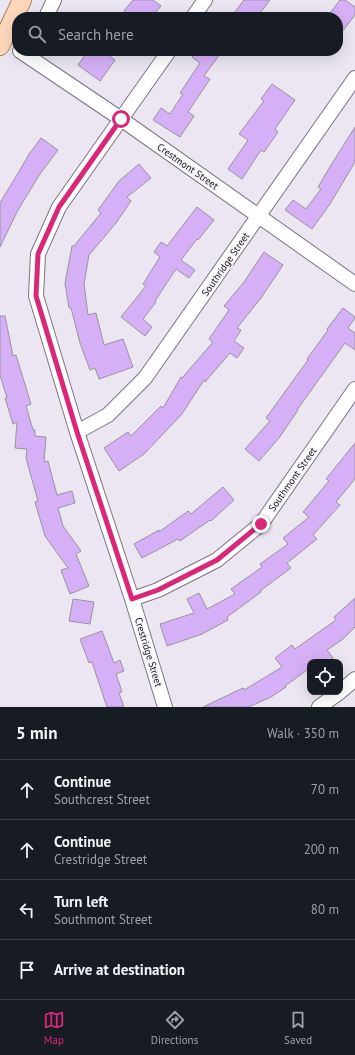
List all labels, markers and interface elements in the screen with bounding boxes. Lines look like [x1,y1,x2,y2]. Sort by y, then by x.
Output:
search box [12,12,343,56]
icon: search [26,23,48,45]
text: Search here [58,25,134,44]
route start [112,110,130,128]
street label: Crestmont Street [154,140,221,193]
street label: Southridge Street [199,229,253,299]
street label: Southmont Street [265,444,320,514]
route end [252,515,270,533]
street label: Crestridge Street [132,616,165,689]
map controls [307,659,343,695]
button: locate [307,659,343,695]
text: 5 min [16,722,57,744]
text: Walk · 350 m [267,725,339,742]
text: Continue [54,772,111,791]
icon: ahead [16,779,38,801]
text: 70 m [311,781,339,798]
text: Southcrest Street [54,791,150,808]
text: Continue [54,832,111,851]
icon: ahead [16,839,38,861]
text: 200 m [304,841,339,858]
text: Crestridge Street [54,851,147,868]
text: Turn left [54,892,108,911]
icon: left [16,899,38,921]
text: 80 m [311,901,339,918]
text: Southmont Street [54,911,152,928]
icon: arrive [16,959,38,981]
text: Arrive at destination [54,960,185,979]
tab: Map [43,1009,65,1047]
tab: Directions [151,1009,198,1047]
tab: Saved [284,1009,312,1047]

